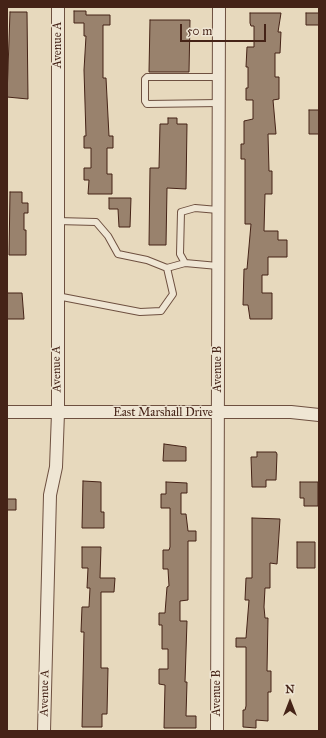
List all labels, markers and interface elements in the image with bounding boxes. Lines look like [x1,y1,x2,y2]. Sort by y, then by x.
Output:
scale bar [182,16,268,42]
street label: Avenue A [51,22,65,68]
text: 50 m [187,24,212,38]
street label: Avenue A [49,346,65,392]
street label: Avenue B [211,346,225,392]
street label: East Marshall Drive [113,406,213,420]
street label: Avenue A [37,670,53,716]
street label: Avenue B [210,670,224,716]
north arrow [270,682,310,722]
text: N [285,683,295,696]

